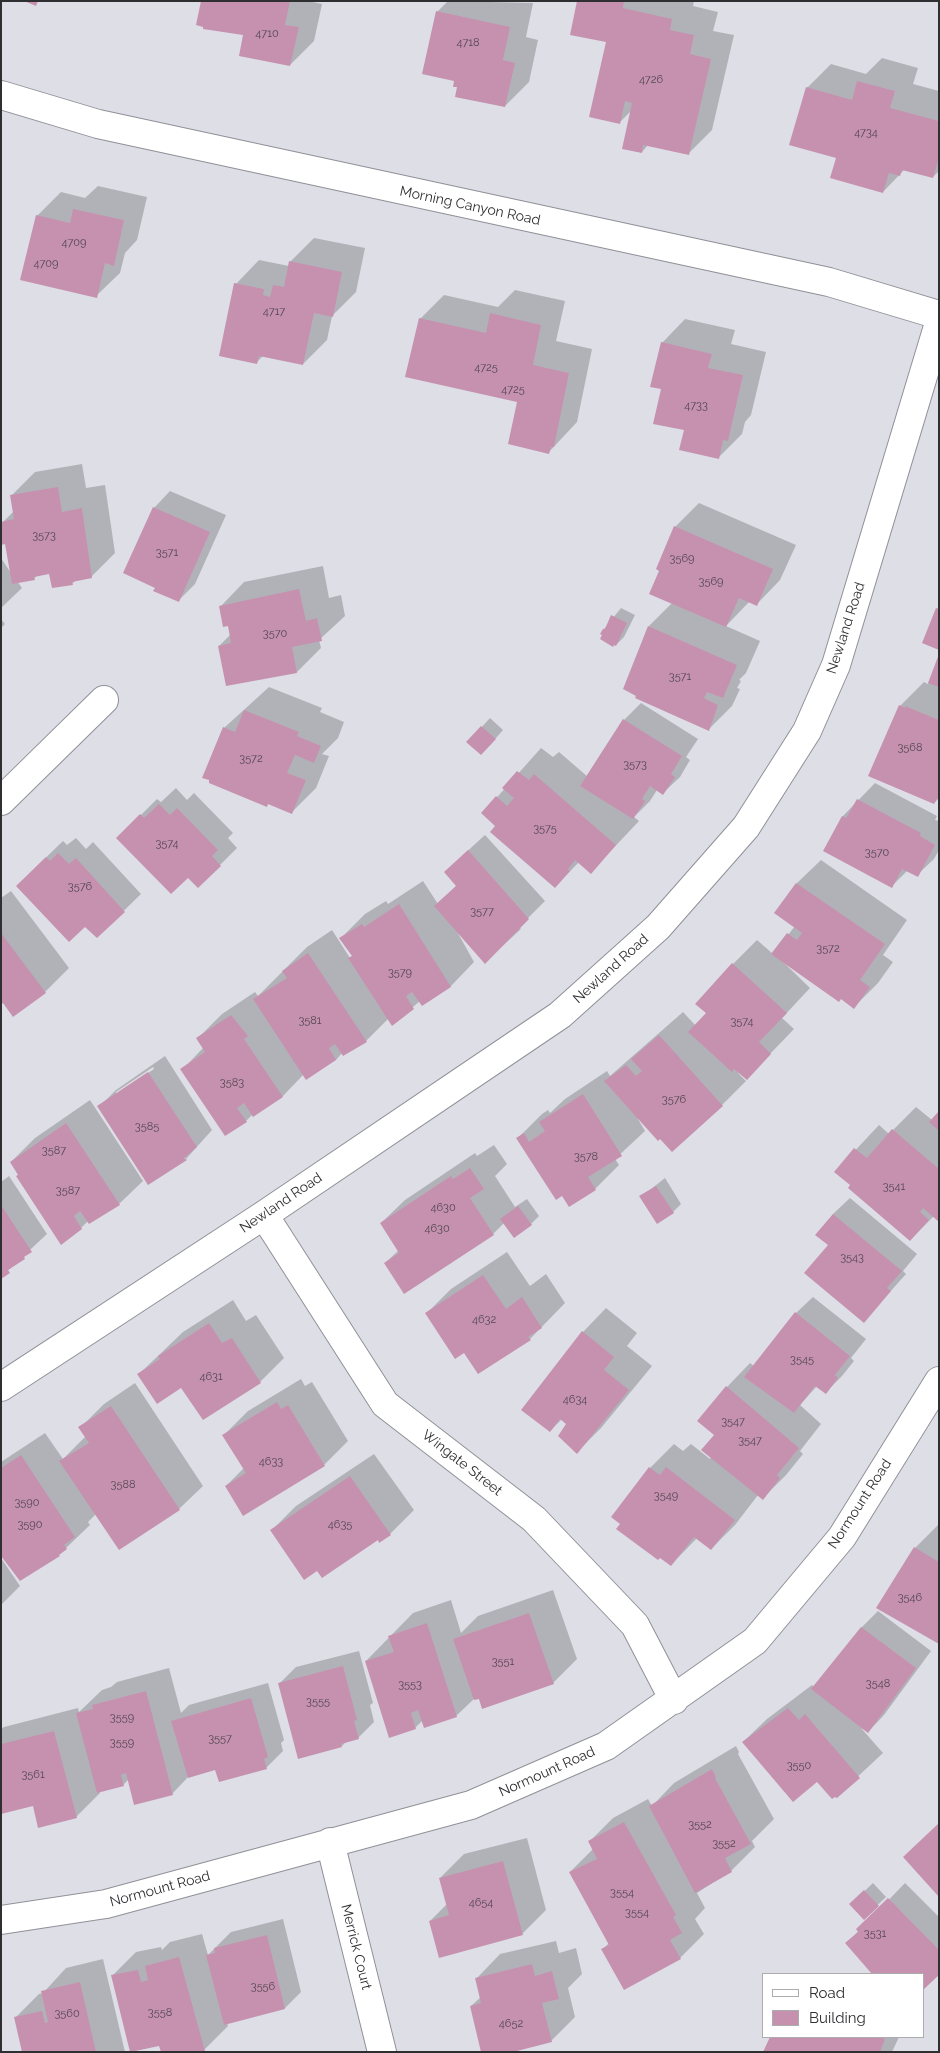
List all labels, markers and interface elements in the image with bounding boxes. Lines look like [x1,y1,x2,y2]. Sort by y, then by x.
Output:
house number: 4710 [255,27,279,41]
house number: 4718 [456,36,480,50]
house number: 4726 [639,73,663,87]
house number: 4734 [854,126,878,140]
street label: Morning Canyon Road [398,183,542,229]
house number: 4709 [62,236,86,250]
house number: 4709 [34,257,58,271]
house number: 4717 [263,305,285,319]
house number: 4725 [474,361,498,375]
house number: 4725 [501,383,525,397]
house number: 4733 [684,399,708,413]
house number: 3573 [32,529,56,543]
house number: 3571 [156,546,178,560]
house number: 3569 [670,552,694,566]
house number: 3569 [699,575,723,589]
street label: Newland Road [823,580,869,676]
house number: 3570 [263,627,287,641]
house number: 3571 [669,670,691,684]
house number: 3568 [897,741,923,755]
house number: 3572 [239,752,263,766]
house number: 3573 [623,758,647,772]
house number: 3575 [533,822,557,836]
house number: 3574 [155,837,179,851]
house number: 3570 [865,846,889,860]
house number: 3576 [68,880,92,894]
house number: 3577 [470,905,494,919]
street label: Newland Road [570,931,652,1007]
house number: 3572 [816,942,840,956]
house number: 3579 [388,966,412,980]
house number: 3581 [298,1014,322,1028]
house number: 3574 [730,1015,754,1029]
house number: 3583 [220,1076,244,1090]
house number: 3576 [662,1093,686,1107]
house number: 3585 [135,1120,159,1134]
house number: 3587 [42,1144,66,1158]
house number: 3578 [574,1150,598,1164]
street label: Newland Road [237,1169,325,1237]
house number: 3541 [883,1180,905,1194]
house number: 3587 [56,1184,80,1198]
house number: 4630 [430,1201,456,1215]
house number: 4630 [424,1222,450,1236]
house number: 3543 [840,1251,864,1265]
house number: 4632 [472,1313,496,1327]
house number: 3545 [790,1353,814,1367]
house number: 4631 [199,1370,223,1384]
house number: 4634 [563,1393,587,1407]
house number: 3547 [721,1415,745,1429]
street label: Wingate Street [419,1426,505,1500]
house number: 3547 [738,1434,762,1448]
house number: 4633 [259,1455,283,1469]
street label: Normount Road [825,1456,895,1552]
house number: 3588 [111,1478,135,1492]
house number: 3549 [654,1489,678,1503]
house number: 3590 [14,1496,40,1510]
house number: 3590 [17,1518,43,1532]
house number: 4635 [328,1518,352,1532]
house number: 3546 [898,1591,922,1605]
house number: 3551 [492,1655,514,1669]
house number: 3548 [866,1677,890,1691]
house number: 3553 [398,1678,422,1692]
house number: 3555 [306,1695,330,1709]
house number: 3559 [110,1711,134,1725]
house number: 3557 [208,1732,232,1746]
house number: 3559 [110,1736,134,1750]
street label: Normount Road [496,1743,598,1801]
house number: 3550 [787,1759,811,1773]
house number: 3561 [21,1768,45,1782]
house number: 3552 [688,1818,712,1832]
house number: 3552 [712,1837,736,1851]
street label: Normount Road [108,1868,212,1910]
house number: 3554 [610,1886,634,1900]
house number: 4654 [469,1896,493,1910]
street label: Merrick Court [337,1902,375,1992]
house number: 3554 [625,1906,649,1920]
house number: 3531 [864,1927,886,1941]
legend [762,1973,925,2038]
house number: 3556 [251,1980,275,1994]
text: Road [809,1984,845,2002]
house number: 3558 [148,2006,172,2020]
house number: 3560 [54,2007,80,2021]
text: Building [809,2009,866,2027]
house number: 4652 [499,2017,523,2031]

